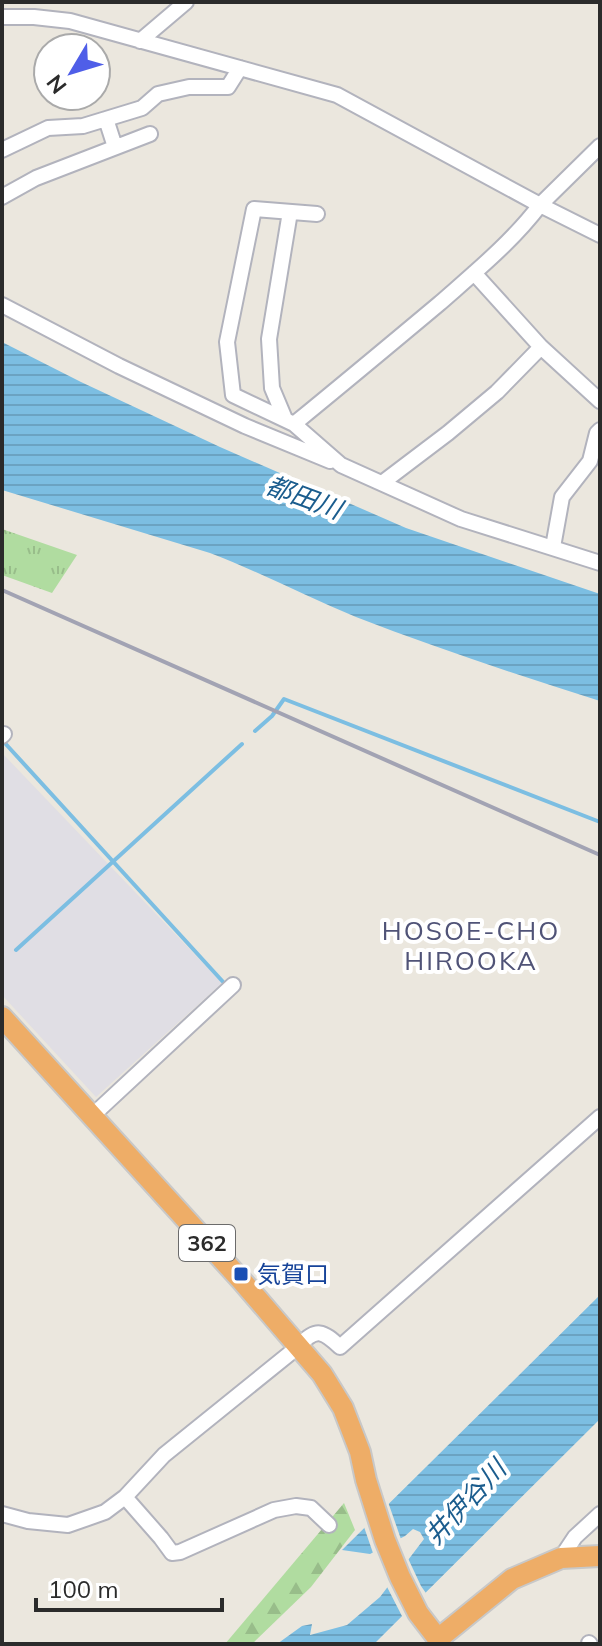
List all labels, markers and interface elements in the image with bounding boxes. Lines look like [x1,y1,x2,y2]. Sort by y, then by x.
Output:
north arrow [32,32,112,112]
text: N [40,69,72,99]
water label: 都田川 [262,468,349,527]
district label: HOSOE-CHO HIROOKA [382,914,560,977]
road number: 362 [179,1225,235,1261]
place label: 気賀口 [257,1259,329,1289]
marker: 気賀口 [232,1265,250,1283]
water label: 井伊谷川 [417,1451,515,1551]
scale bar [36,1562,222,1612]
text: 100 m [48,1574,119,1604]

